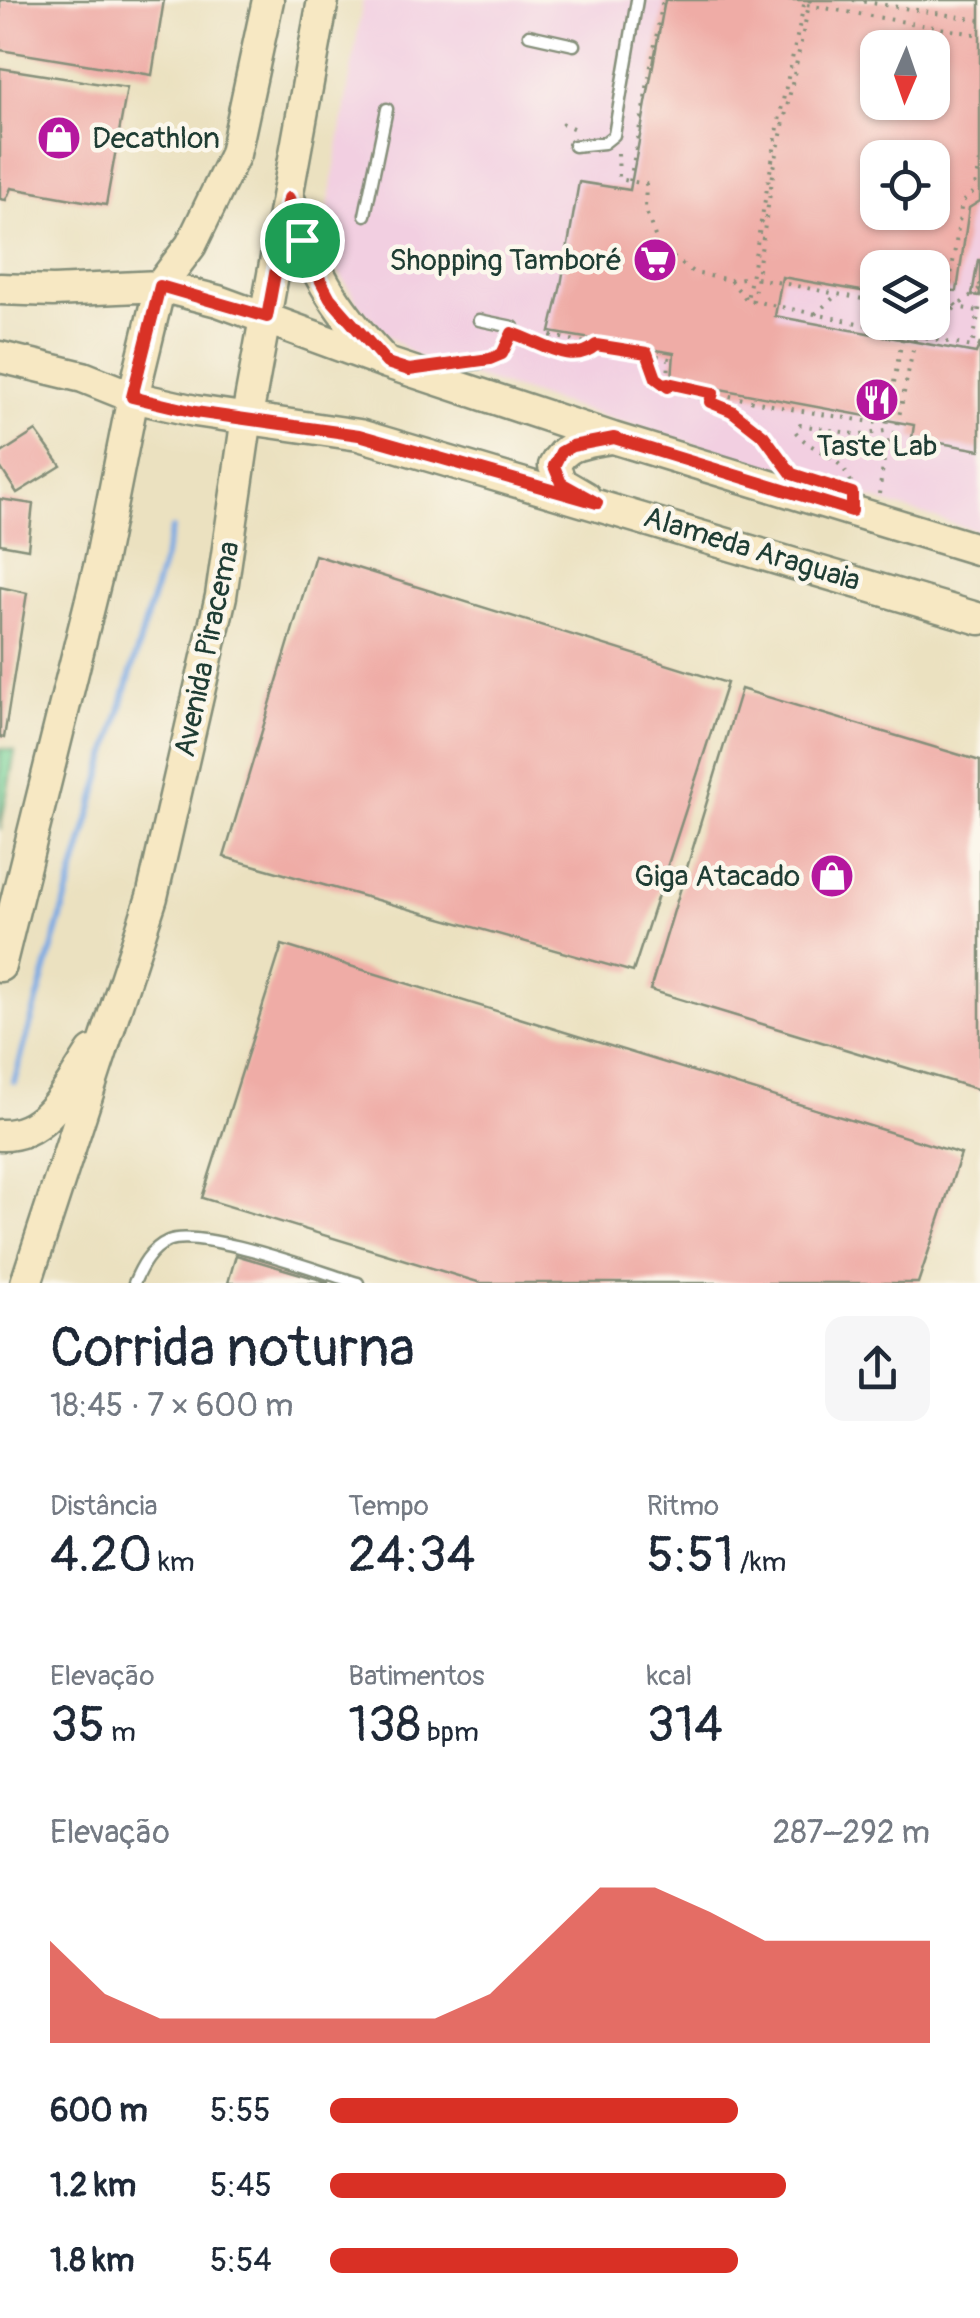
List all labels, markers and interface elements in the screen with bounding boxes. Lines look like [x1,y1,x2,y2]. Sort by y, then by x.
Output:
north arrow [860,30,950,120]
map controls [860,30,950,340]
shop icon: Decathlon [36,115,82,161]
place label: Decathlon [92,120,220,157]
button: locate [860,140,950,230]
pin [260,198,345,283]
icon: arrive [275,213,330,268]
supermarket icon: Shopping Tamboré [632,237,678,283]
place label: Shopping Tamboré [389,242,622,279]
button: layers [860,250,950,340]
restaurant icon: Taste Lab [854,377,900,423]
place label: Taste Lab [816,428,938,465]
street label: Alameda Araguaia [639,498,865,600]
street label: Avenida Piracema [166,538,248,760]
shop icon: Giga Atacado [809,853,855,899]
place label: Giga Atacado [634,858,800,895]
text: Corrida noturna [50,1314,415,1383]
button: share [825,1316,930,1421]
text: 18:45 · 7 × 600 m [50,1386,293,1426]
text: Distância [50,1489,157,1524]
text: Tempo [348,1489,429,1524]
text: Ritmo [647,1489,719,1524]
text: 4.20 [50,1524,152,1587]
text: 24:34 [348,1524,476,1587]
text: 5:51 [647,1524,734,1587]
text: km [152,1545,195,1580]
text: /km [734,1545,786,1580]
text: Elevação [50,1659,155,1694]
text: Batimentos [348,1659,484,1694]
text: kcal [647,1659,692,1694]
text: 35 [50,1694,105,1757]
text: 138 [348,1694,421,1757]
text: 314 [647,1694,723,1757]
text: m [105,1715,136,1750]
text: bpm [421,1715,479,1750]
text: Elevação [50,1813,170,1853]
text: 287–292 m [773,1813,930,1853]
text: 600 m [50,2091,148,2131]
text: 5:55 [210,2091,271,2131]
text: 1.2 km [50,2166,136,2206]
text: 5:45 [210,2166,272,2206]
text: 1.8 km [50,2241,134,2281]
text: 5:54 [210,2241,272,2281]

